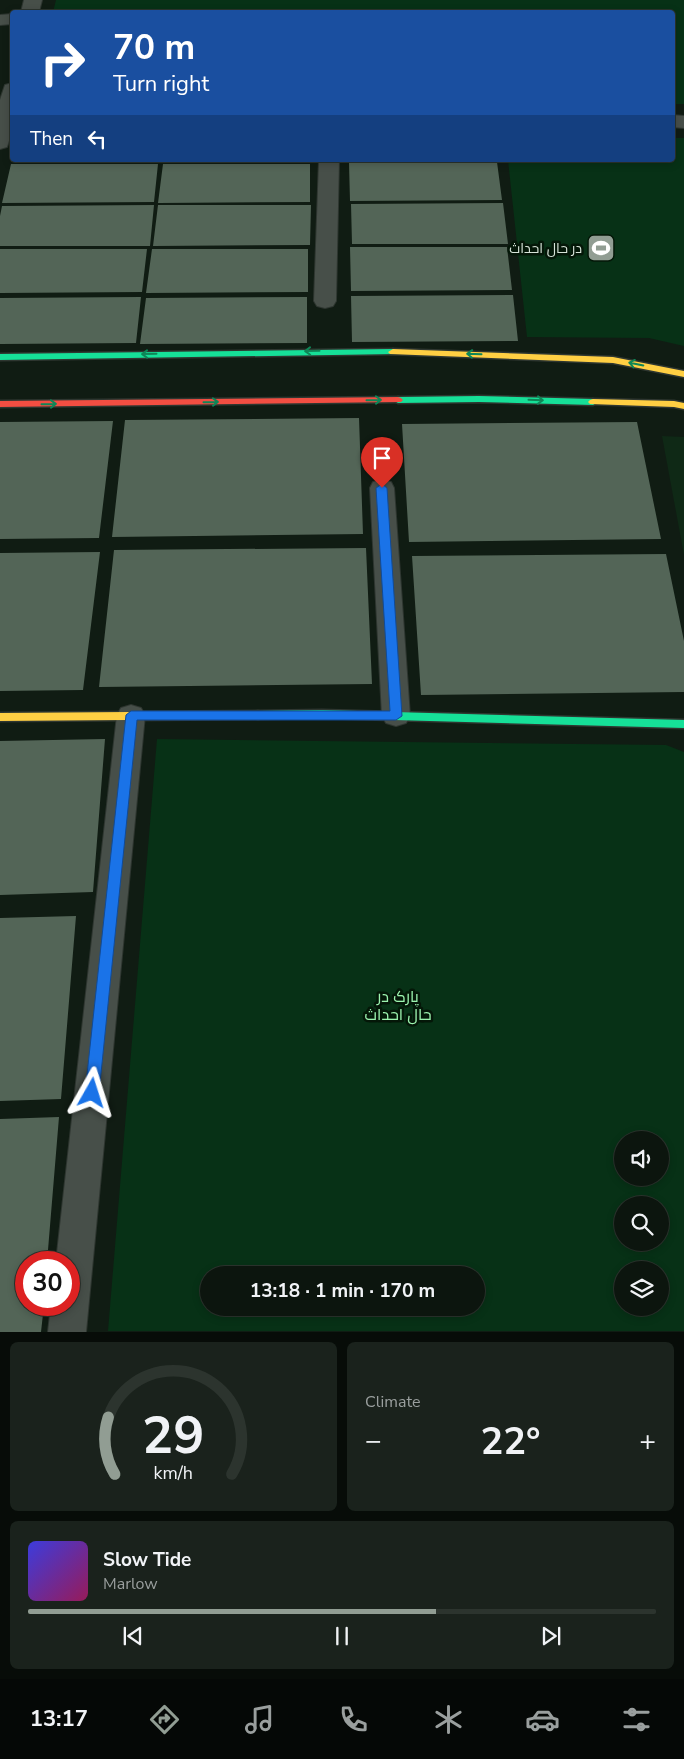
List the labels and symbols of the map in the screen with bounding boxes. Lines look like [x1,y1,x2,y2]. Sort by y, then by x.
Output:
sports icon: در حال احداث [586,233,616,263]
place label: در حال احداث [509,239,582,258]
one-way arrow [304,347,320,356]
one-way arrow [142,349,158,359]
one-way arrow [467,350,483,359]
one-way arrow [629,359,645,369]
one-way arrow [365,395,381,405]
one-way arrow [528,396,544,405]
one-way arrow [202,397,219,407]
one-way arrow [40,399,56,408]
pin [361,437,403,488]
park label: پارک در حال احداث [364,986,432,1026]
position arrow [65,1066,117,1118]
speed limit sign: 30 [15,1251,80,1316]

